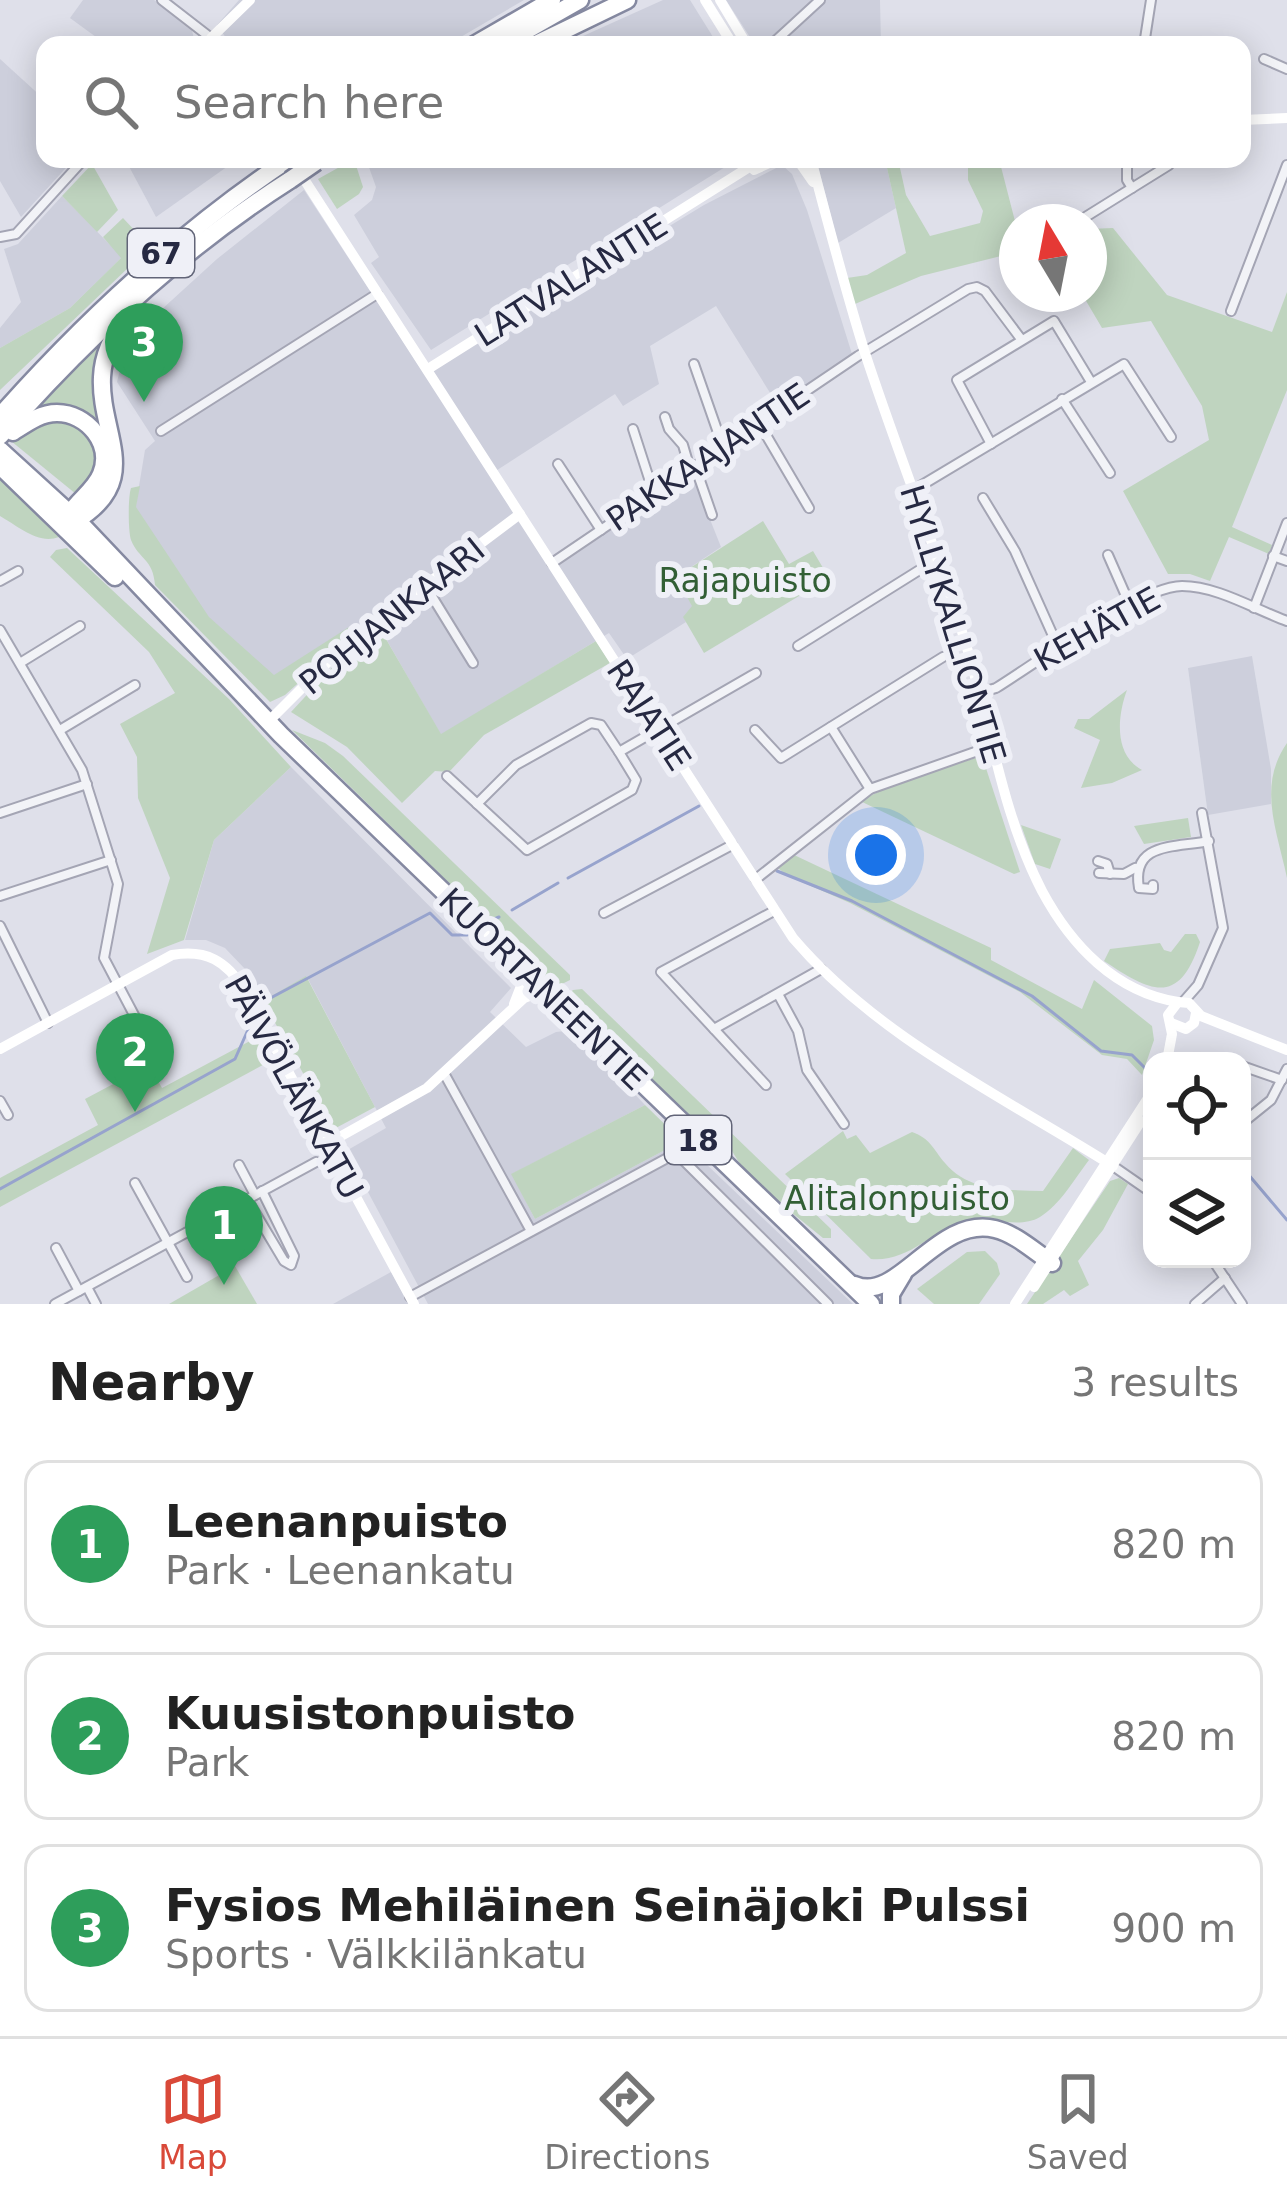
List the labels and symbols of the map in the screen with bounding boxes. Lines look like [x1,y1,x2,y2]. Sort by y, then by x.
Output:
north arrow [999,204,1107,312]
street label: LATVALANTIE [468,205,674,355]
road number: 67 [128,229,194,277]
pin: 3 [105,303,183,402]
street label: PAKKAAJANTIE [599,375,817,539]
street label: HYLLYKALLIONTIE [892,480,1014,768]
street label: POHJANKAARI [292,529,492,703]
park label: Rajapuisto [658,561,832,600]
street label: KEHÄTIE [1027,578,1167,680]
street label: RAJATIE [599,652,699,778]
your location [846,825,906,885]
street label: KUORTANEENTIE [431,880,655,1098]
street label: PÄIVÖLÄNKATU [216,968,372,1206]
pin: 2 [96,1013,174,1112]
road number: 18 [665,1116,731,1164]
park label: Alitalonpuisto [784,1179,1010,1218]
pin: 1 [185,1186,263,1285]

